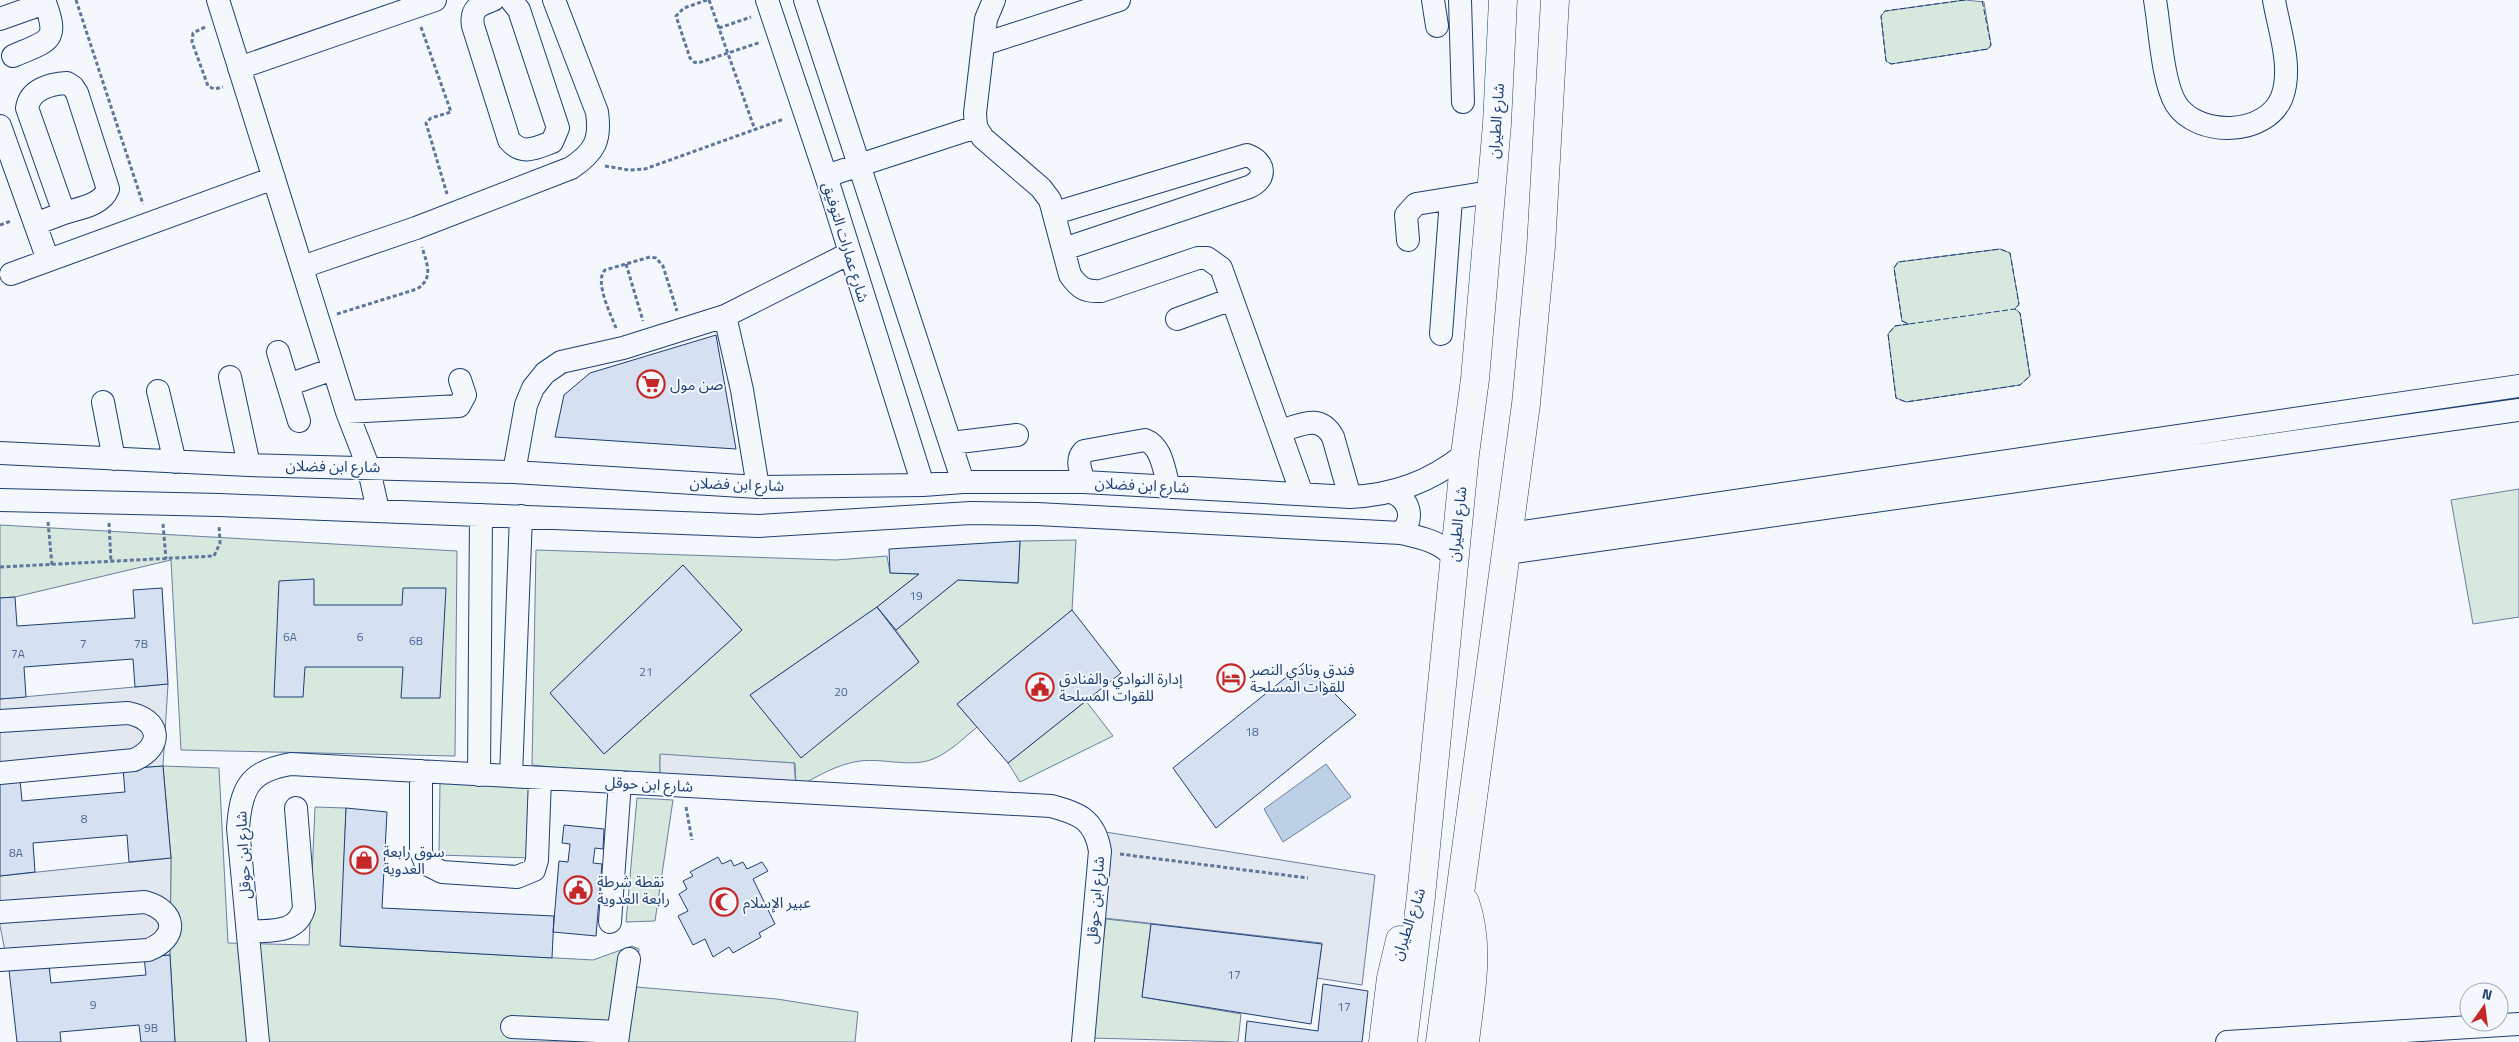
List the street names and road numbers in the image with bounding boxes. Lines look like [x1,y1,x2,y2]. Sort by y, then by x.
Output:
street label: شارع الطيران [1482,82,1511,160]
street label: شارع عمارات التوفيق [816,179,875,305]
street label: شارع ابن فضلان [285,454,381,479]
street label: شارع ابن فضلان [689,471,785,498]
street label: شارع ابن فضلان [1094,471,1190,500]
street label: شارع الطيران [1442,485,1473,563]
street label: شارع ابن حوقل [604,770,694,799]
street label: شارع ابن حوقل [229,810,258,900]
street label: شارع ابن حوقل [1080,855,1111,945]
street label: شارع الطيران [1385,884,1432,964]

